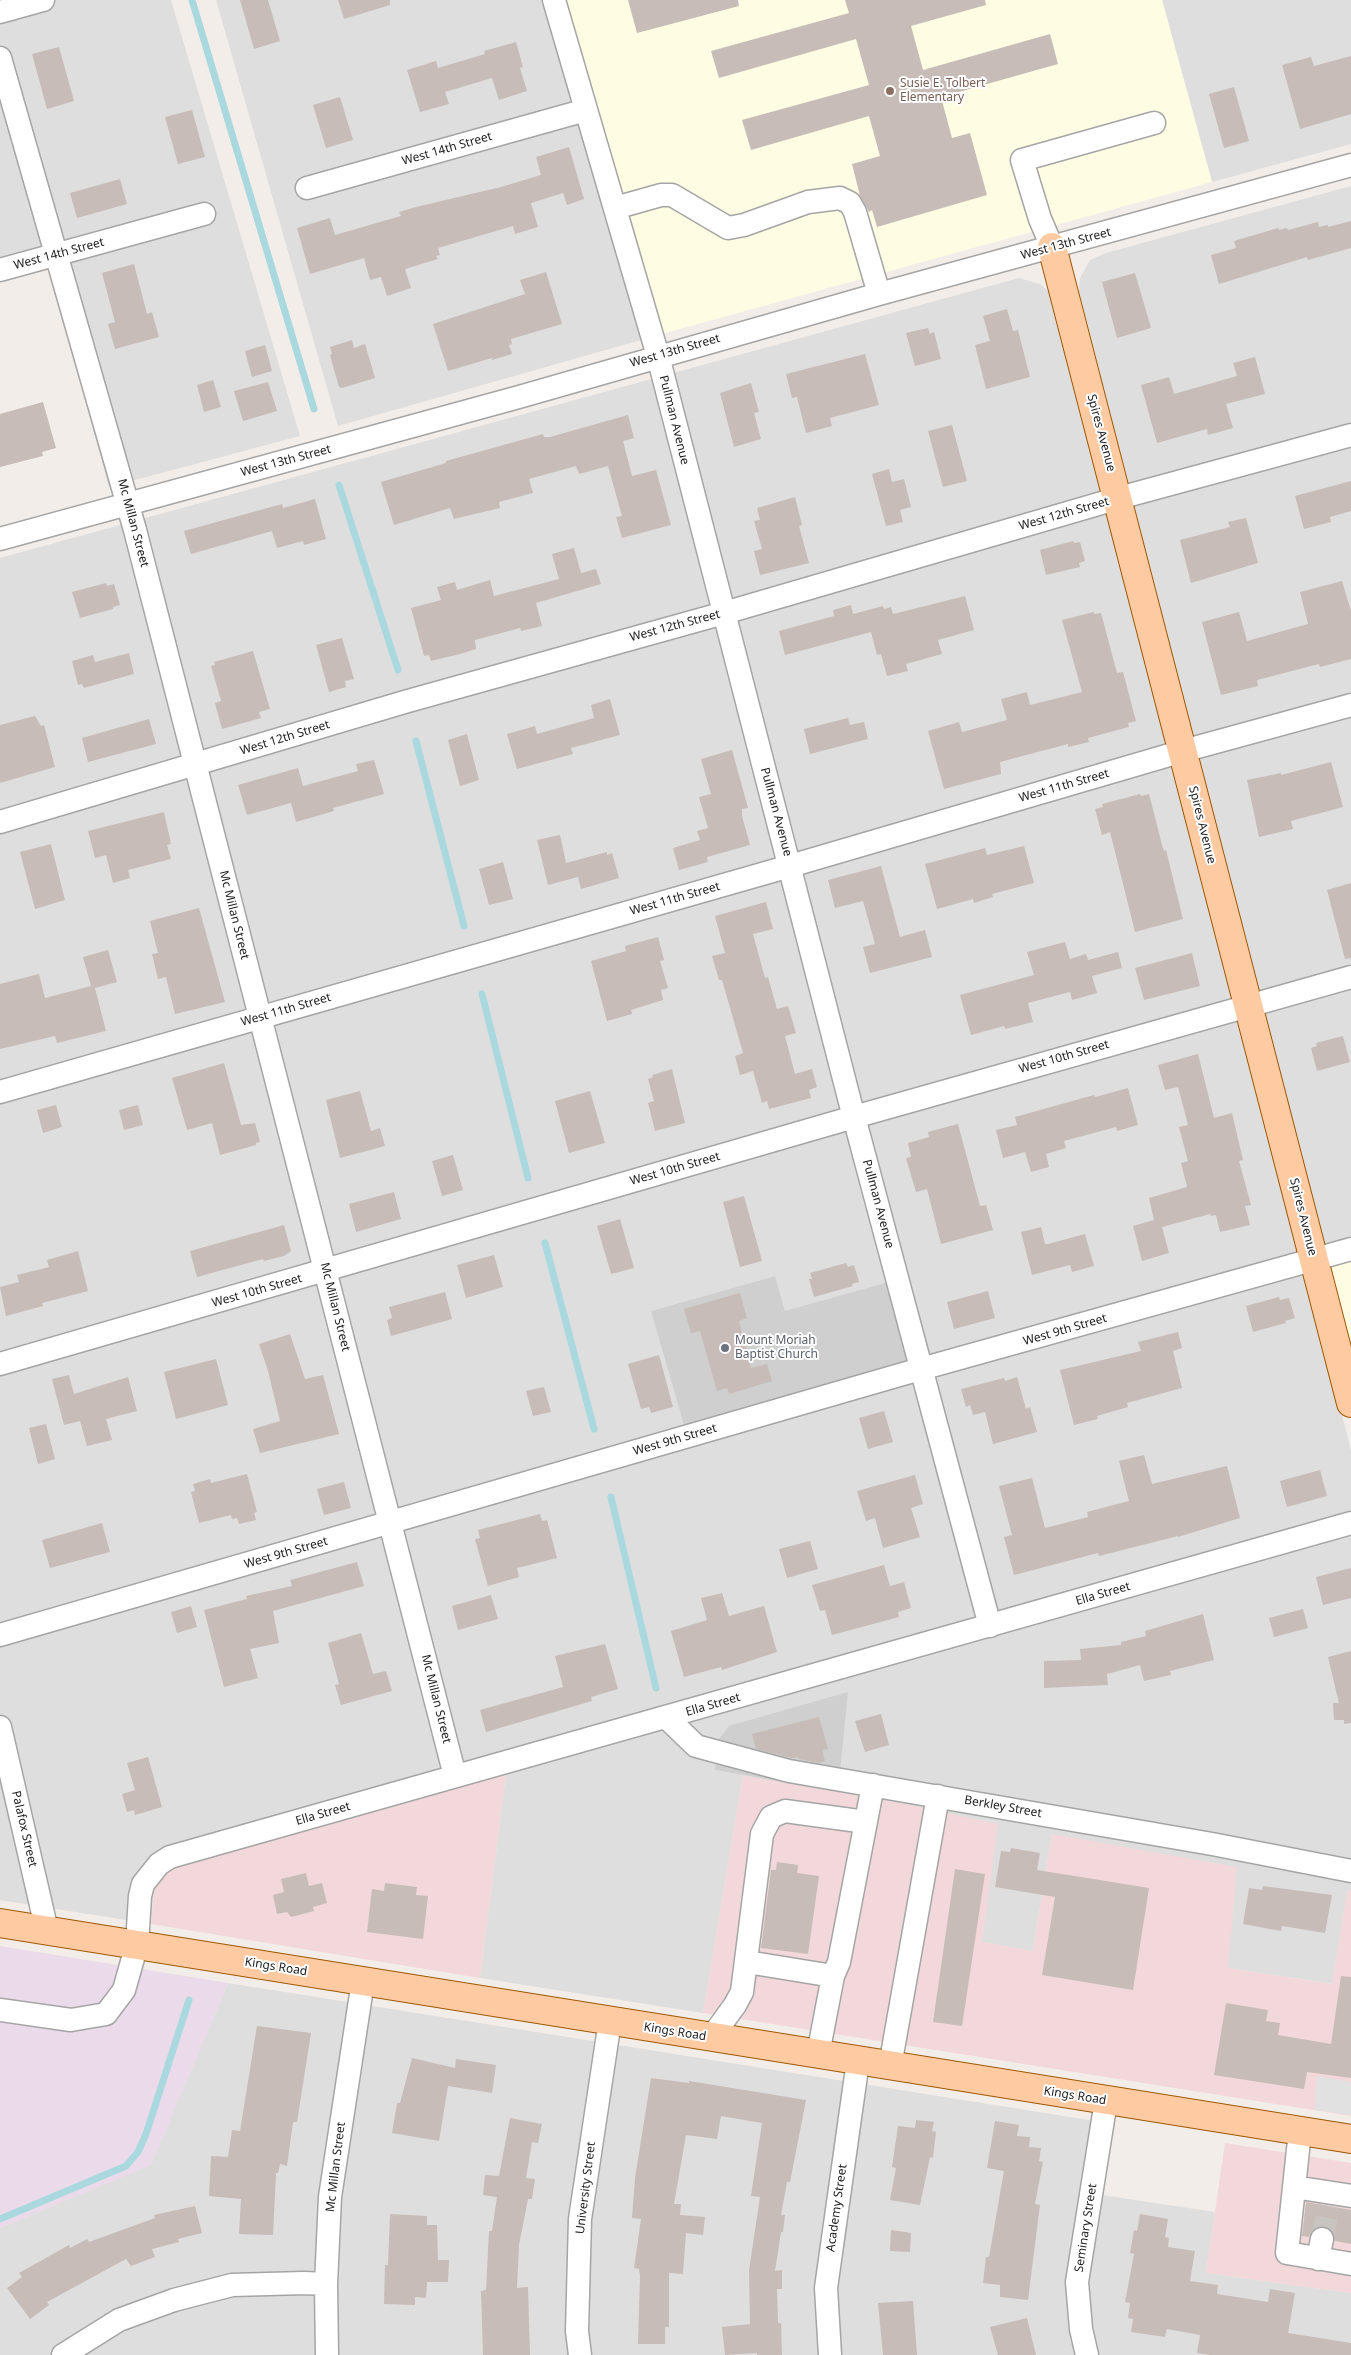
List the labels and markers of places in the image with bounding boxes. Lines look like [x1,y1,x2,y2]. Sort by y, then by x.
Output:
place label: Susie E. Tolbert Elementary [900,77,985,105]
marker: Susie E. Tolbert Elementary [884,85,896,97]
place label: Mount Moriah Baptist Church [735,1334,818,1362]
marker: Mount Moriah Baptist Church [719,1342,731,1354]

